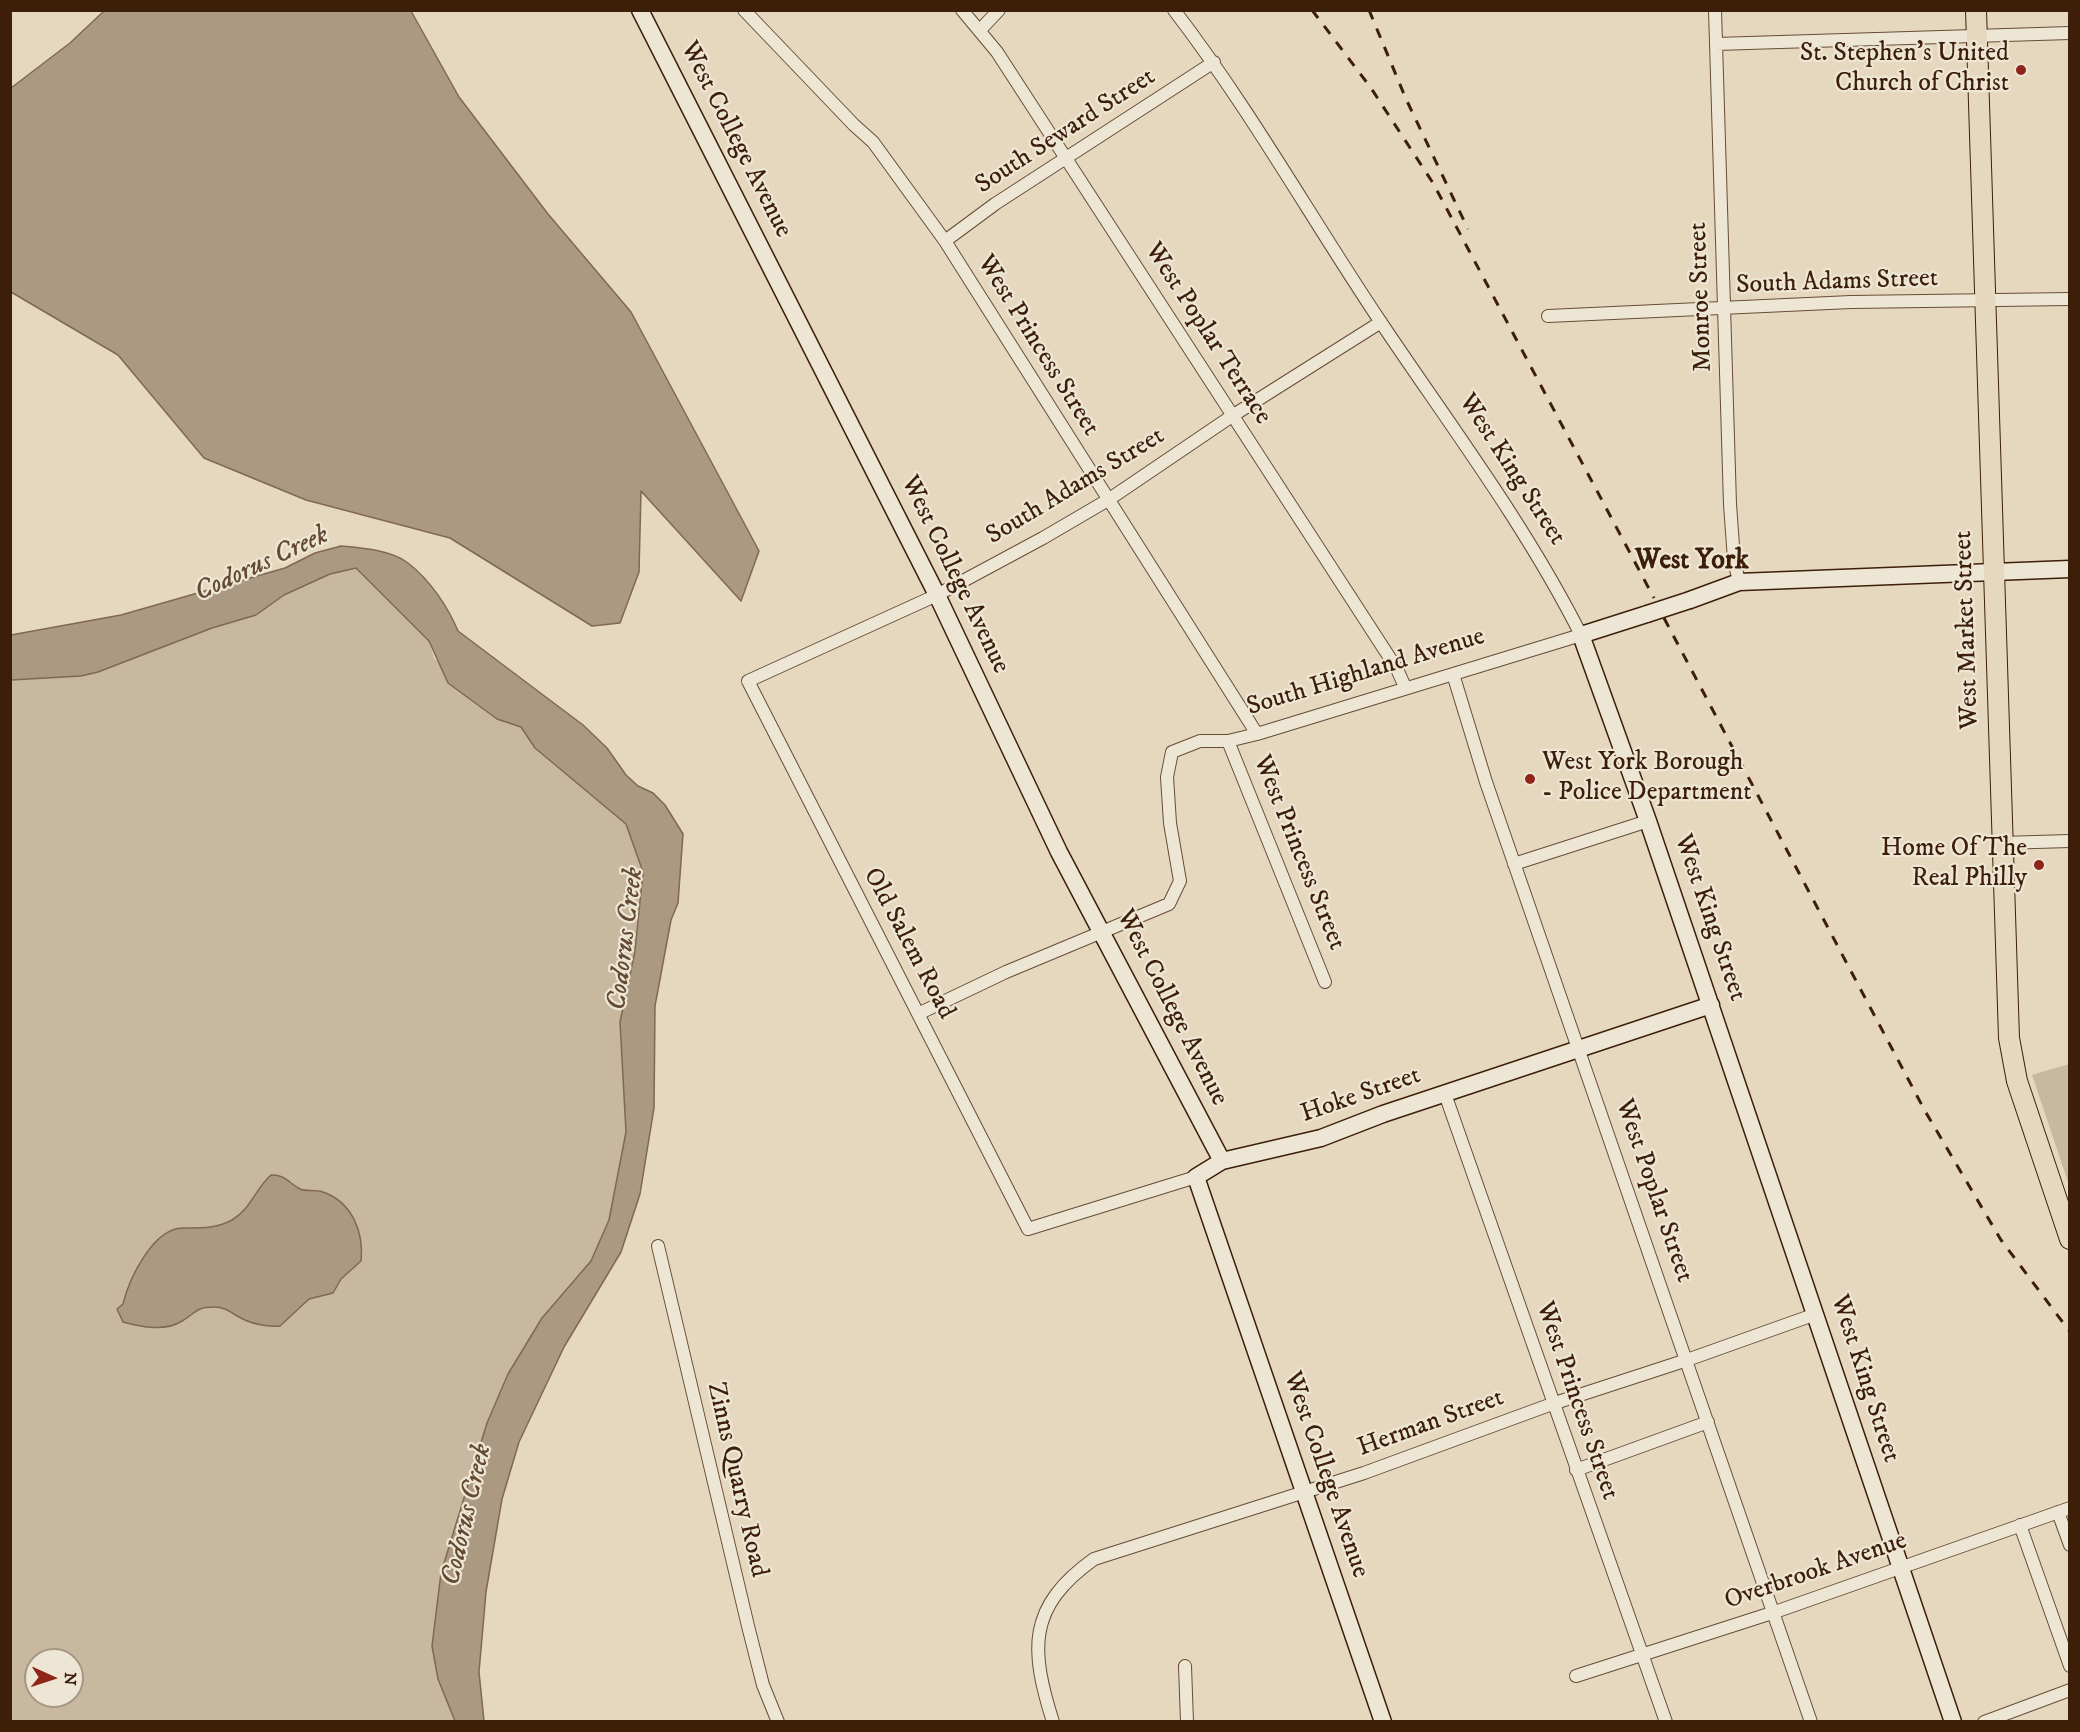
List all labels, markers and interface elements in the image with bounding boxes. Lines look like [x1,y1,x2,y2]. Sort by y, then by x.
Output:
street label: West College Avenue [672,37,798,243]
place label: St. Stephen's United Church of Christ [1800,39,2009,100]
street label: South Seward Street [970,62,1162,202]
marker: St. Stephen's United Church of Christ [2014,63,2028,77]
street label: Monroe Street [1684,222,1720,372]
street label: West Poplar Terrace [1137,237,1277,431]
street label: West Princess Street [969,250,1105,442]
street label: South Adams Street [1735,264,1939,302]
street label: West King Street [1450,388,1572,552]
street label: South Adams Street [981,422,1171,552]
street label: West College Avenue [893,471,1015,679]
water label: Codorus Creek [190,520,334,610]
street label: West Market Street [1949,530,1987,730]
district label: West York [1635,545,1749,579]
street label: South Highland Avenue [1243,622,1489,724]
place label: West York Borough - Police Department [1542,748,1752,810]
street label: West Princess Street [1245,751,1351,955]
marker: West York Borough - Police Department [1523,772,1537,786]
street label: West King Street [1666,831,1752,1005]
place label: Home Of The Real Philly [1881,834,2027,896]
marker: Home Of The Real Philly [2032,858,2046,872]
street label: Old Salem Road [855,863,961,1025]
water label: Codorus Creek [602,866,652,1012]
street label: West College Avenue [1108,905,1234,1111]
street label: Hoke Street [1297,1061,1425,1131]
street label: West Poplar Street [1607,1095,1699,1287]
street label: West King Street [1822,1291,1906,1467]
street label: West Princess Street [1528,1298,1624,1504]
street label: West College Avenue [1275,1368,1375,1582]
street label: Zinns Quarry Road [698,1380,774,1580]
street label: Herman Street [1354,1383,1508,1465]
water label: Codorus Creek [436,1441,500,1589]
street label: Overbrook Avenue [1721,1526,1911,1618]
north arrow [24,1648,84,1708]
text: N [60,1672,80,1686]

